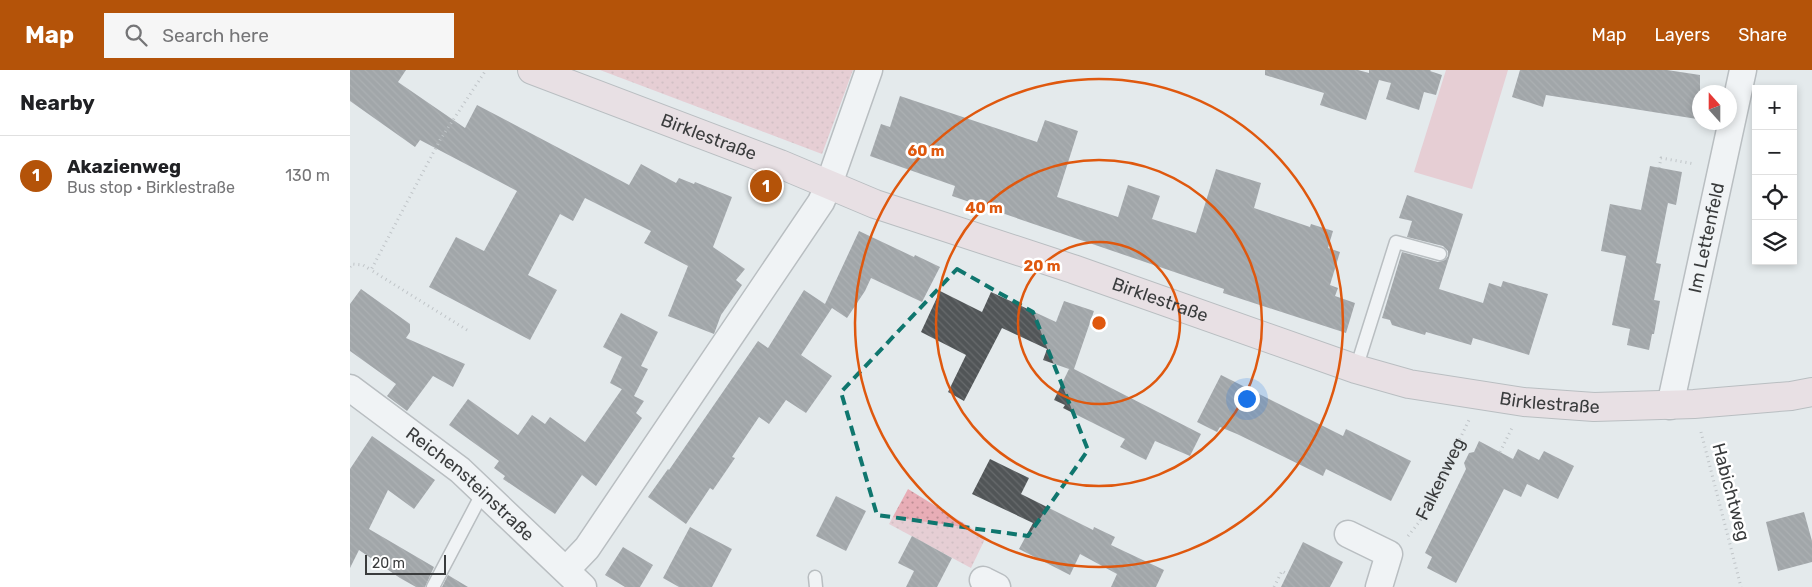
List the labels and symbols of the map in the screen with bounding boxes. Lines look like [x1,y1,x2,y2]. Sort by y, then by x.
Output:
north arrow [1692,85,1737,130]
street label: Birklestraße [658,109,760,165]
text: 60 m [908,142,944,160]
pin: 1 [750,167,782,205]
street label: Im Lettenfeld [1684,181,1729,295]
text: 40 m [965,199,1003,217]
text: 20 m [1024,257,1060,275]
street label: Birklestraße [1109,273,1211,327]
centre of rings [1090,314,1108,332]
your location [1234,386,1260,412]
street label: Birklestraße [1498,387,1600,418]
street label: Reichensteinstraße [401,422,539,546]
street label: Falkenweg [1411,434,1470,524]
street label: Habichtweg [1707,441,1755,543]
scale bar [365,552,446,575]

